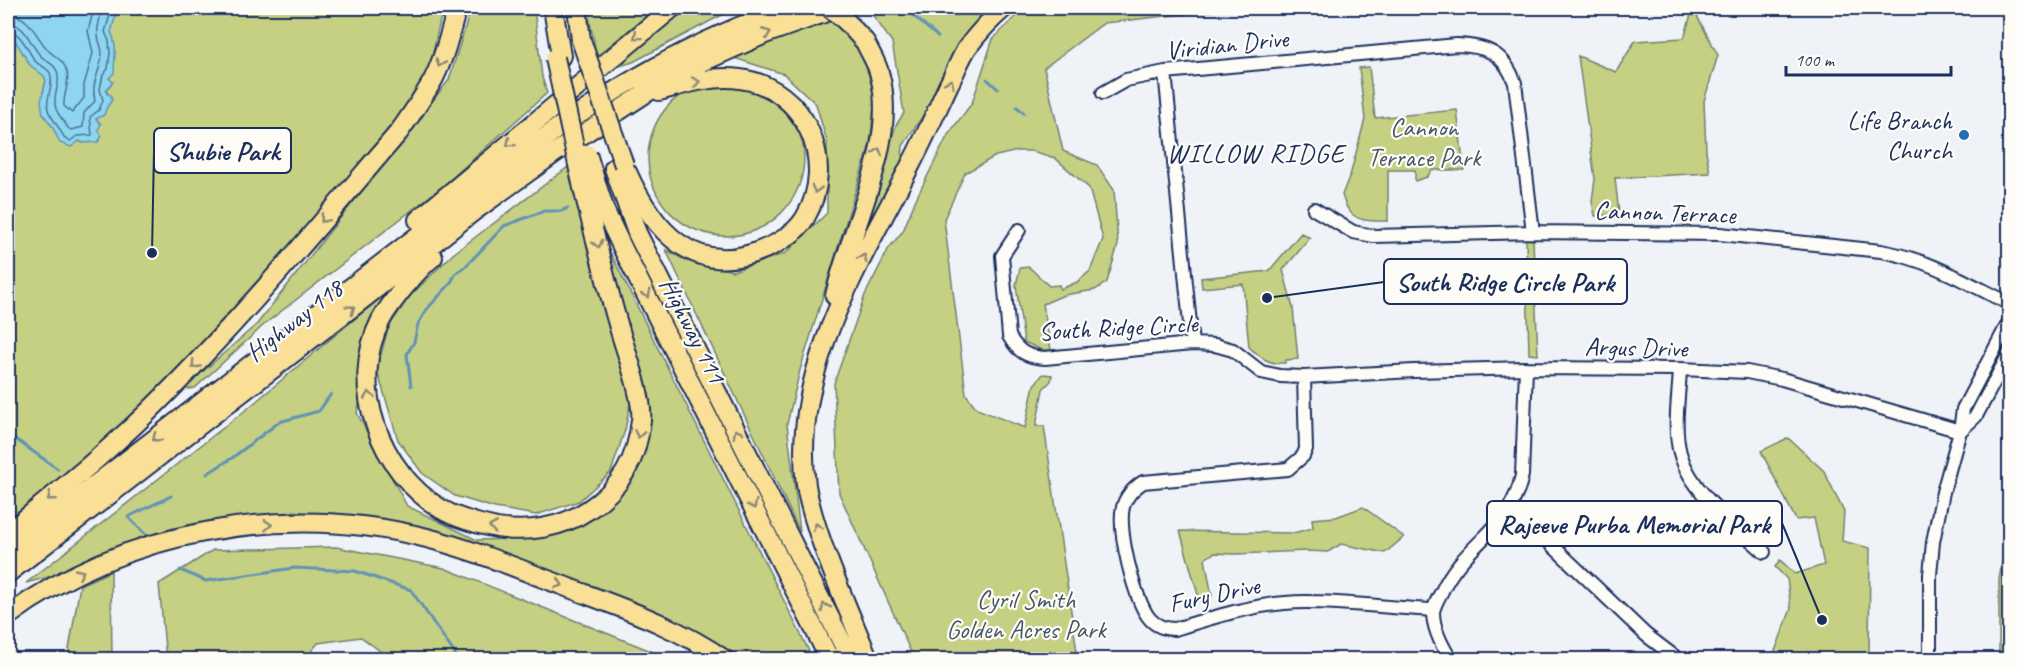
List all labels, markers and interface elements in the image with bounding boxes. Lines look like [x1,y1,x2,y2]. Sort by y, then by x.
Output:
street label: Viridian Drive [1164,22,1291,67]
one-way arrow [760,28,771,40]
one-way arrow [633,29,644,40]
scale bar [1786,39,1951,77]
text: 100 m [1795,49,1836,71]
one-way arrow [435,57,447,68]
one-way arrow [691,76,701,89]
one-way arrow [942,79,954,90]
place label: Life Branch Church [1847,104,1954,167]
park label: Cannon Terrace Park [1368,111,1482,174]
callout: Shubie Park [154,128,291,173]
marker: Life Branch Church [1957,128,1971,142]
text: Shubie Park [167,134,282,168]
one-way arrow [506,136,517,147]
district label: WILLOW RIDGE [1167,136,1347,170]
one-way arrow [871,147,883,158]
one-way arrow [811,183,823,194]
street label: Cannon Terrace [1594,194,1738,232]
one-way arrow [320,212,331,223]
one-way arrow [591,238,603,249]
one-way arrow [856,254,868,265]
callout: South Ridge Circle Park [1384,259,1627,304]
text: South Ridge Circle Park [1396,265,1617,299]
street label: Highway 118 [239,271,352,369]
street label: Highway 111 [652,272,734,390]
one-way arrow [640,287,651,298]
one-way arrow [344,305,355,316]
street label: South Ridge Circle [1038,307,1200,348]
street label: Argus Drive [1584,330,1689,365]
one-way arrow [191,357,202,368]
one-way arrow [363,390,376,399]
one-way arrow [633,428,646,438]
one-way arrow [733,428,745,439]
one-way arrow [152,430,163,441]
one-way arrow [47,490,58,501]
one-way arrow [746,499,757,510]
callout: Rajeeve Purba Memorial Park [1487,501,1782,546]
text: Rajeeve Purba Memorial Park [1498,507,1773,541]
one-way arrow [263,518,272,531]
one-way arrow [488,521,498,534]
one-way arrow [812,522,824,533]
one-way arrow [74,568,85,580]
street label: Fury Drive [1166,568,1264,620]
one-way arrow [553,576,563,589]
park label: Cyril Smith Golden Acres Park [946,583,1107,646]
one-way arrow [820,603,832,614]

